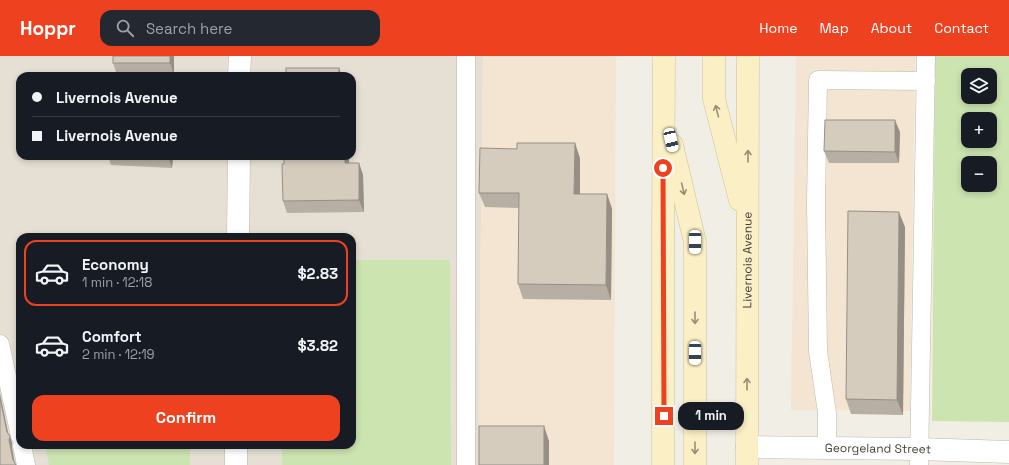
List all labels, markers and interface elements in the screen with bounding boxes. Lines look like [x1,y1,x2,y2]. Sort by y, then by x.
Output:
search box [100,10,380,46]
text: Hoppr [20,16,76,41]
icon: search [114,17,136,39]
text: Search here [146,19,232,38]
text: Home [759,19,797,37]
text: Map [819,19,849,37]
text: About [871,19,912,37]
text: Contact [934,19,989,37]
map controls [961,68,997,192]
button: layers [961,68,997,104]
text: Livernois Avenue [56,88,178,107]
one-way arrow [712,105,720,118]
button: + [961,112,997,148]
text: Livernois Avenue [56,126,178,145]
car [662,127,680,153]
one-way arrow [744,150,752,163]
button: − [961,156,997,192]
route start [654,159,672,177]
one-way arrow [679,183,687,196]
street label: Livernois Avenue [739,212,756,308]
car [689,230,701,254]
icon: car [34,255,70,291]
text: Economy [82,255,149,274]
text: $2.83 [297,264,338,283]
text: 1 min · 12:18 [82,274,152,291]
one-way arrow [691,311,699,324]
icon: car [34,327,70,363]
text: Comfort [82,327,142,346]
text: $3.82 [297,336,338,355]
car [689,341,701,365]
text: 2 min · 12:19 [82,346,155,363]
one-way arrow [743,378,751,391]
button: Confirm [32,395,340,441]
callout: 1 min [678,402,744,430]
route end [655,407,673,425]
text: 1 min [695,407,727,424]
street label: Georgeland Street [825,440,931,457]
one-way arrow [691,441,699,454]

